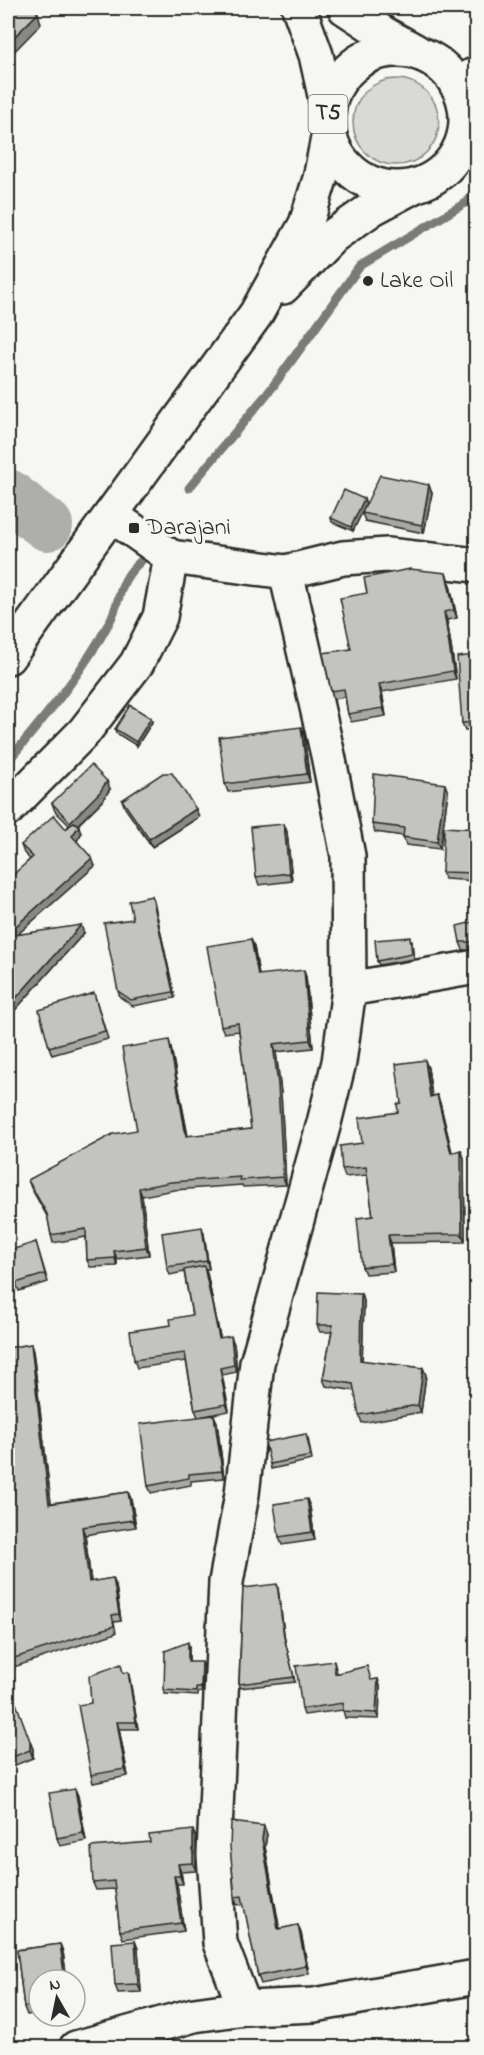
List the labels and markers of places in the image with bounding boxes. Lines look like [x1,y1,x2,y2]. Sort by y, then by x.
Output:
place label: Lake Oil [380,264,453,299]
marker: Lake Oil [361,274,375,288]
place label: Darajani [145,511,231,546]
marker: Darajani [127,521,141,535]

